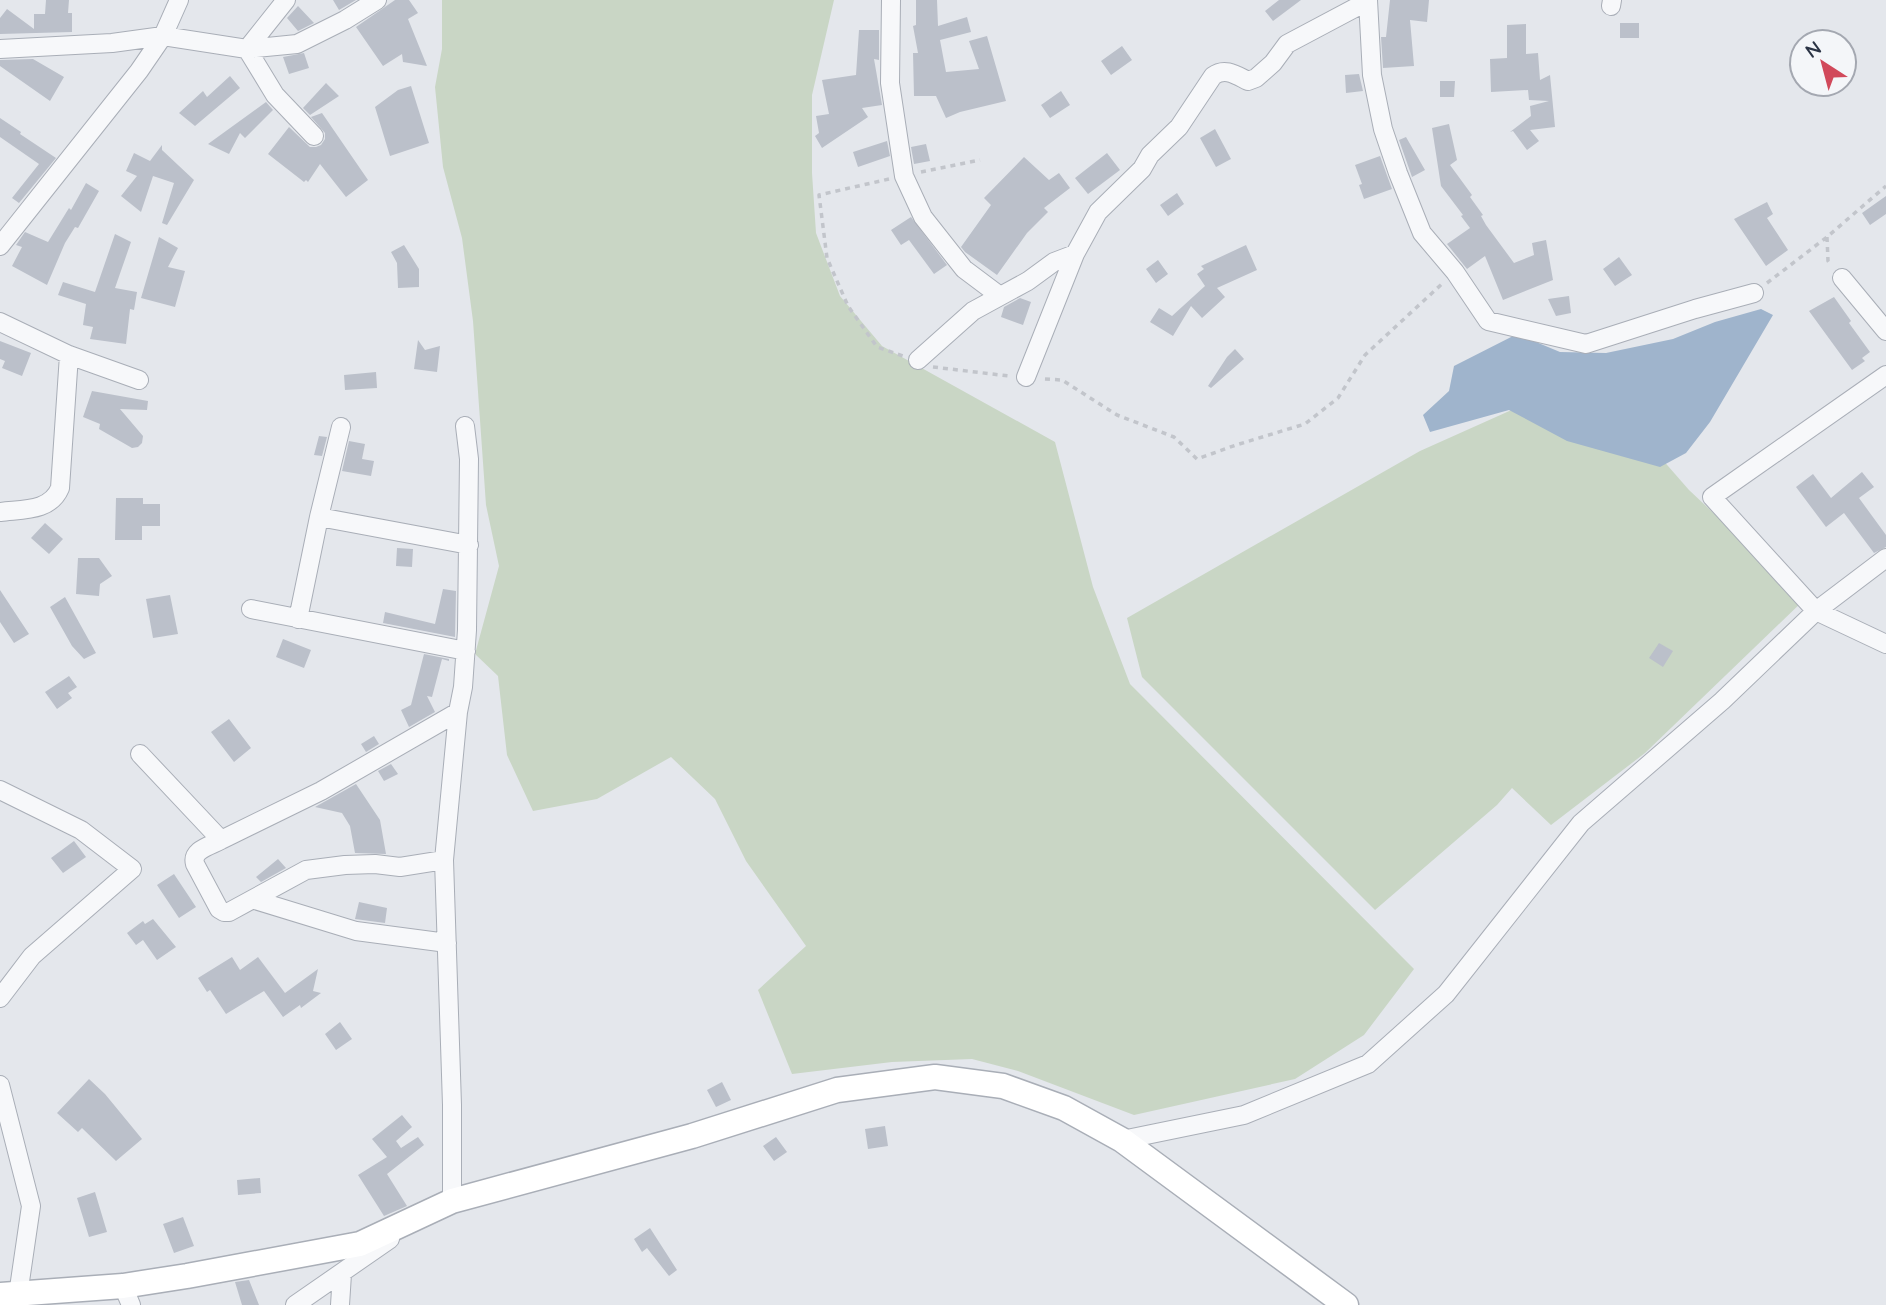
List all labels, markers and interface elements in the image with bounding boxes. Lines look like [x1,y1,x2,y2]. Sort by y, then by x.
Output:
north arrow [1788,28,1858,98]
text: N [1800,35,1826,63]

